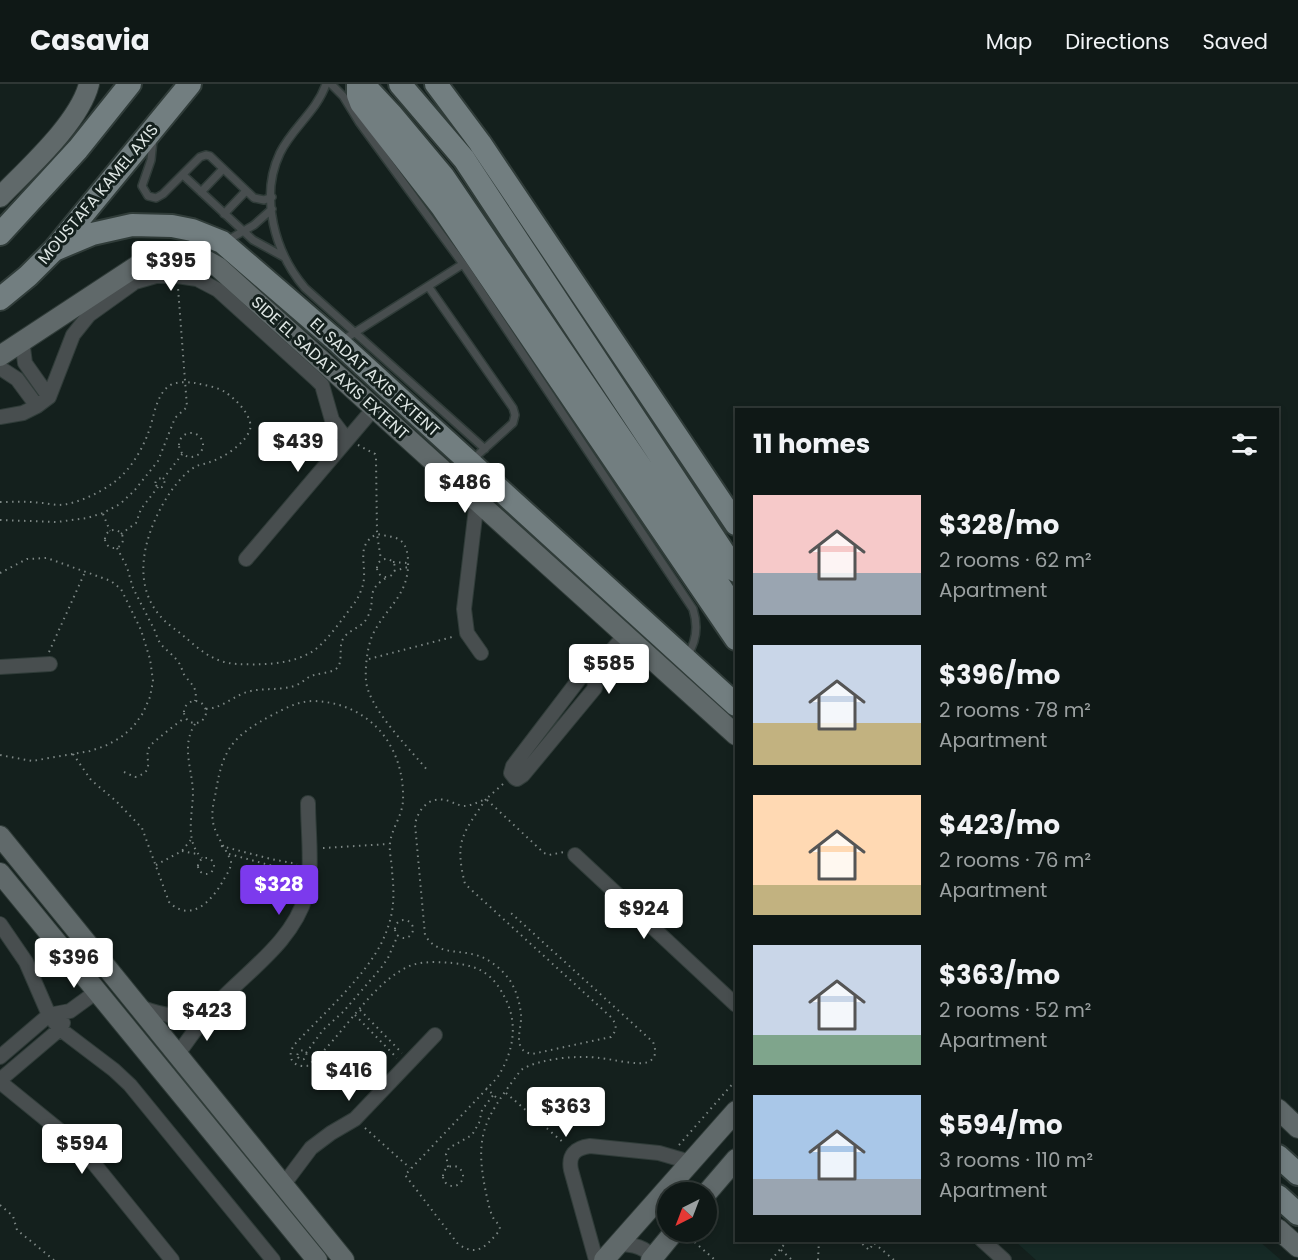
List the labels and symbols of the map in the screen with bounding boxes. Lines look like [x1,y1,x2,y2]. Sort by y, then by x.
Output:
street label: MOUSTAFA KAMEL AXIS [32,119,164,269]
pin: $395 [135,241,207,292]
street label: SIDE EL SADAT AXIS EXTENT [247,292,413,444]
street label: EL SADAT AXIS EXTENT [306,314,444,440]
pin: $439 [262,422,334,473]
pin: $486 [429,463,501,514]
pin: $585 [573,644,645,695]
pin: $328 [243,865,315,916]
pin: $924 [608,889,680,940]
pin: $396 [38,938,110,989]
pin: $423 [171,991,243,1042]
pin: $416 [313,1051,385,1102]
pin: $363 [530,1087,602,1138]
pin: $594 [46,1124,118,1175]
north arrow [657,1182,717,1242]

